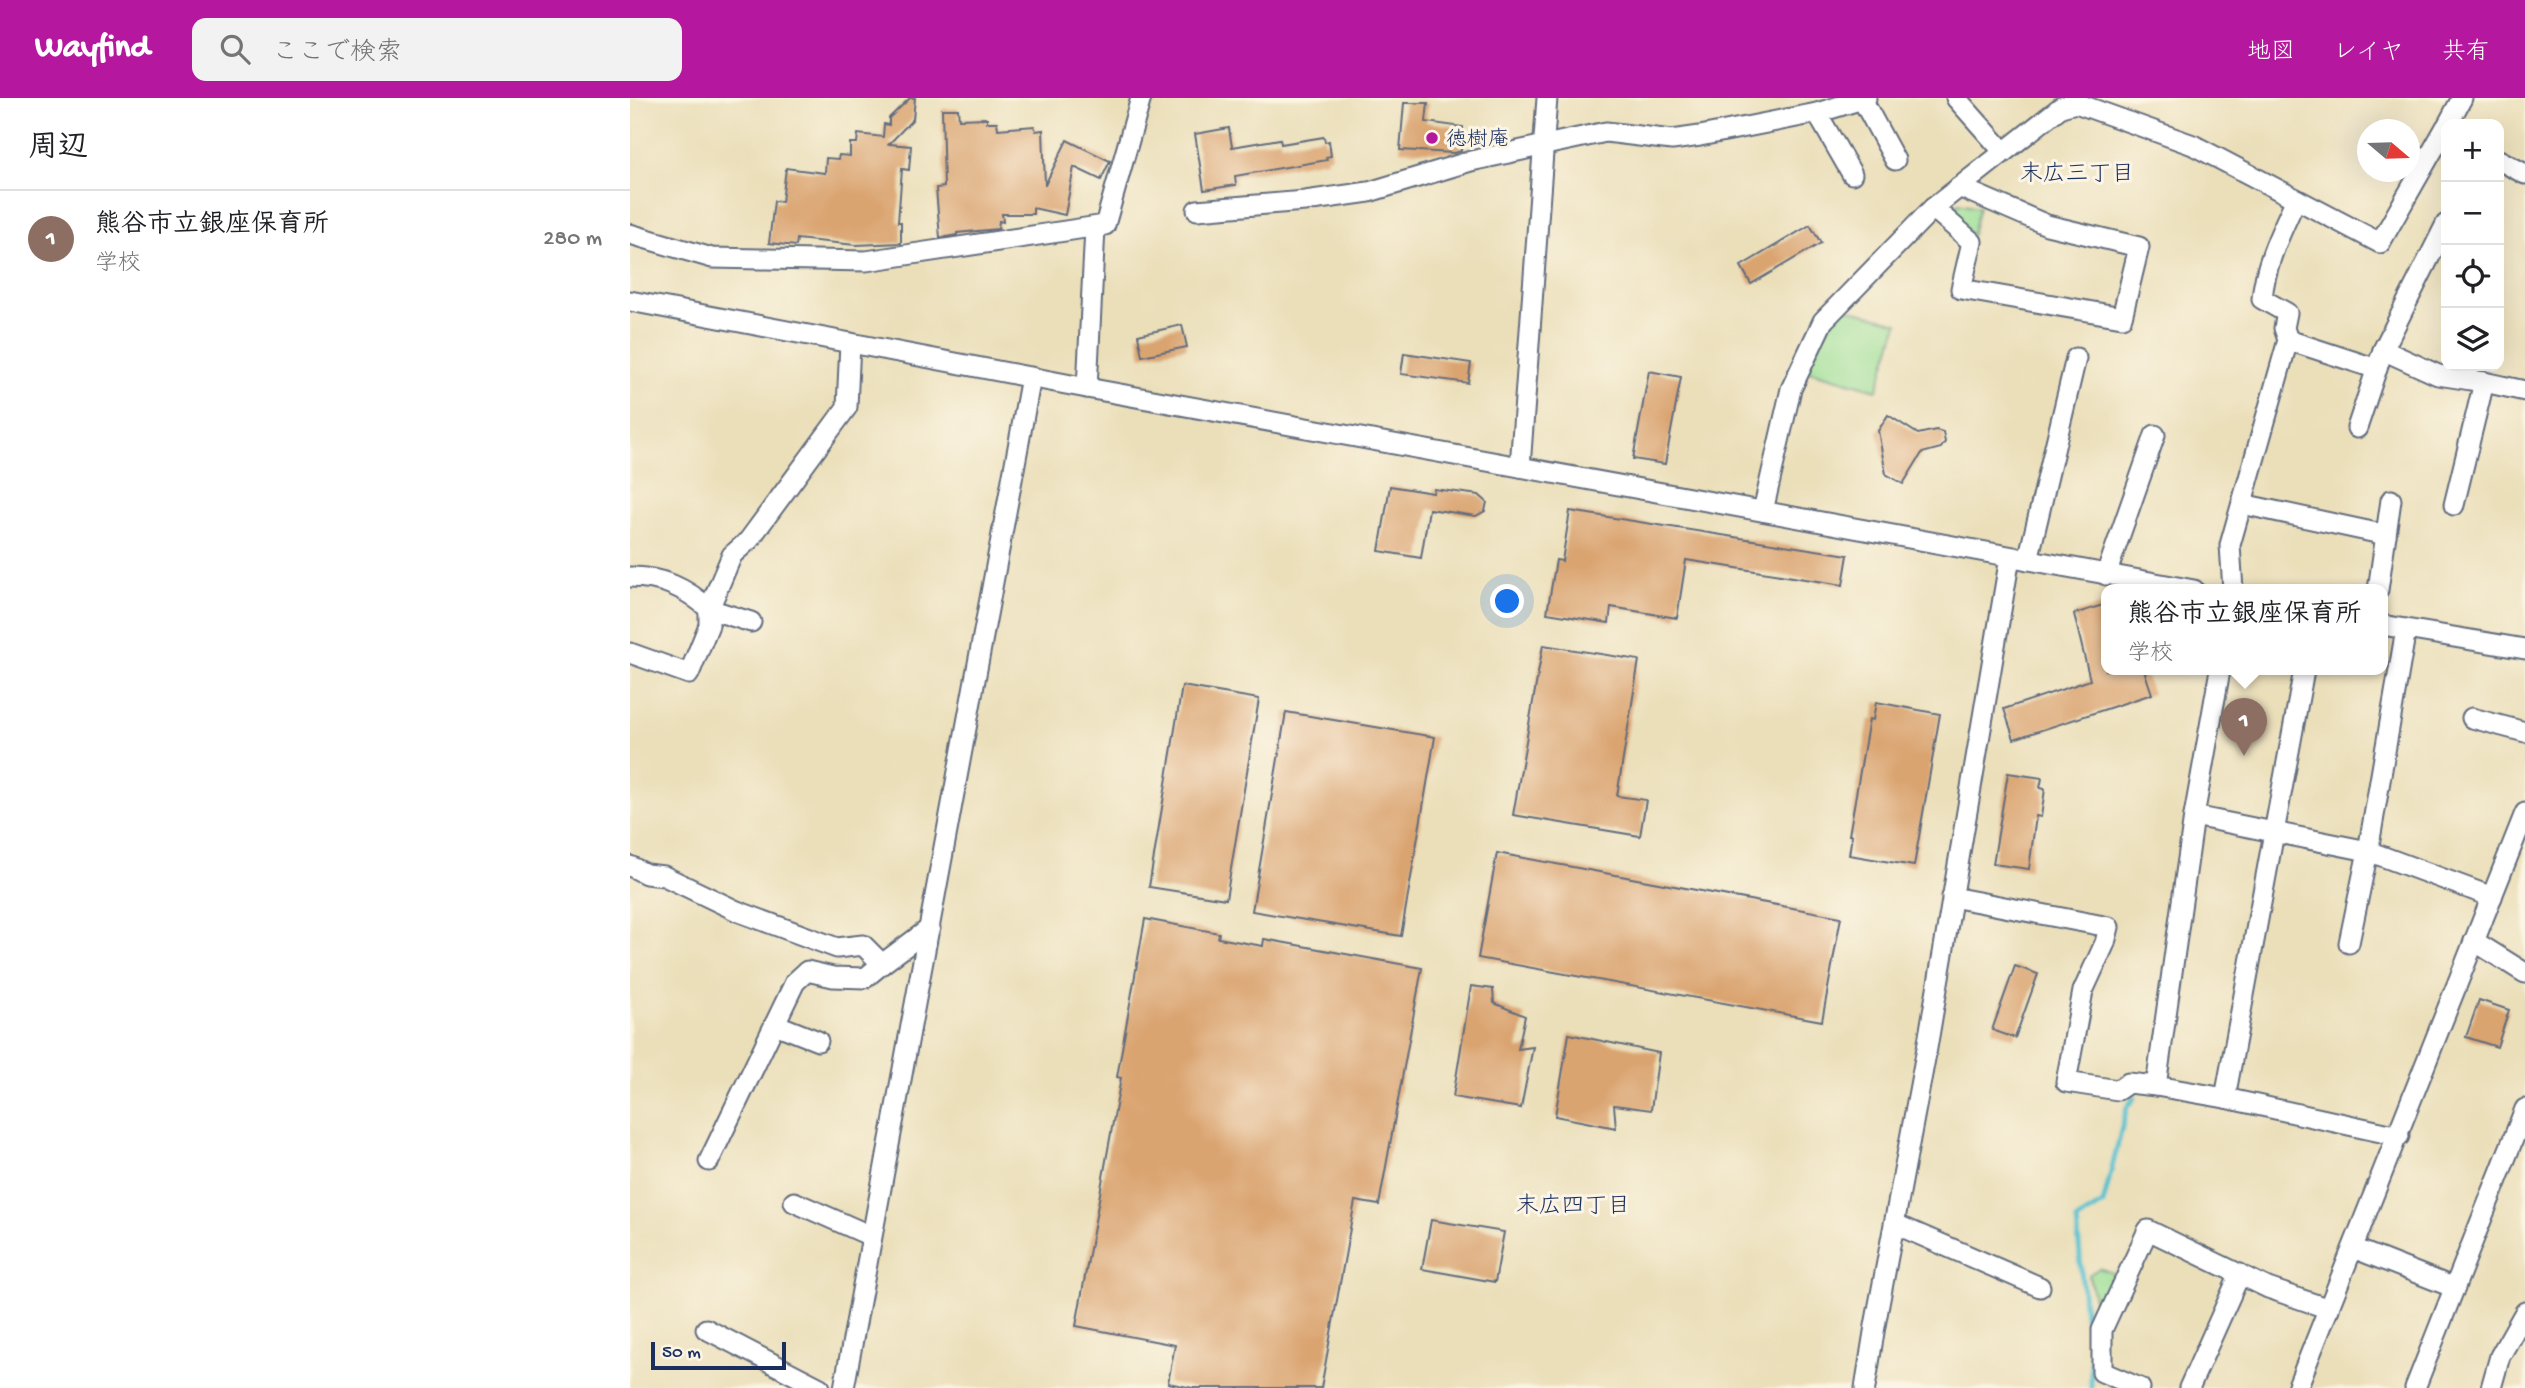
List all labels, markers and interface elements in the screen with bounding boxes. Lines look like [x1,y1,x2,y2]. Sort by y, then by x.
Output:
search box [192,18,682,81]
text: Wayfind [35,30,150,68]
icon: search [216,30,254,68]
text: ここで検索 [272,39,402,70]
text: 地図 [2247,39,2295,68]
text: レイヤ [2333,39,2404,68]
text: 共有 [2442,39,2490,68]
north arrow [2357,119,2420,182]
map controls [2441,119,2504,371]
button: + [2441,119,2504,182]
place label: 徳樹庵 [1446,127,1509,154]
marker: 徳樹庵 [1424,130,1440,146]
text: 周辺 [28,132,88,167]
district label: 末広三丁目 [2020,161,2135,189]
button: − [2441,182,2504,245]
text: 熊谷市立銀座保育所 [95,211,329,242]
text: 1 [46,226,56,253]
text: 280 m [543,226,602,253]
button: locate [2441,245,2504,308]
text: 学校 [95,251,141,278]
button: layers [2441,308,2504,371]
your location [1490,584,1524,618]
popup [2101,584,2388,675]
text: 熊谷市立銀座保育所 [2127,601,2362,632]
text: 学校 [2127,641,2173,668]
pin: 1 [2221,698,2267,756]
district label: 末広四丁目 [1516,1193,1631,1221]
scale bar [651,1339,786,1371]
text: 50 m [662,1342,701,1365]

